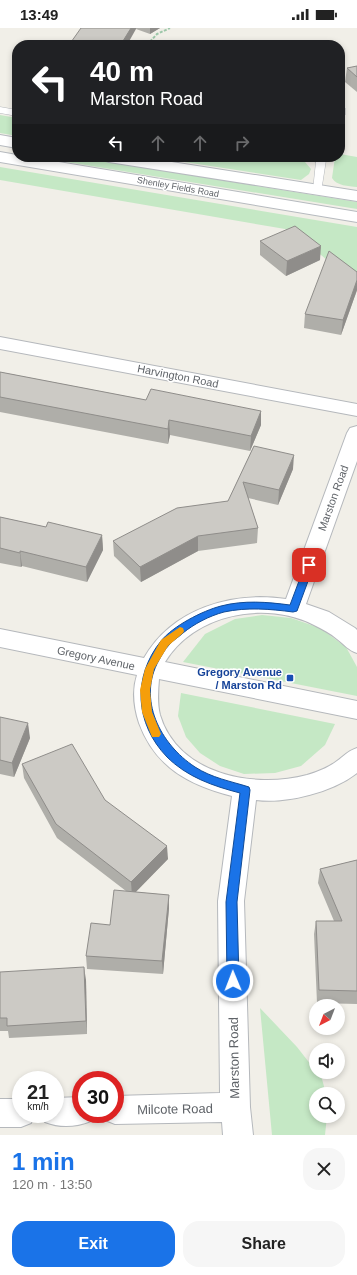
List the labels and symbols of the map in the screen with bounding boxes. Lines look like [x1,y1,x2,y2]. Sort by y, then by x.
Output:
street label: Shenley Fields Road [136,175,220,199]
street label: Harvington Road [136,362,220,390]
street label: Marston Road [316,463,350,533]
pin [292,548,326,582]
street label: Gregory Avenue [56,644,136,672]
place label: Gregory Avenue / Marston Rd [197,666,282,691]
marker: Gregory Avenue / Marston Rd [285,673,295,683]
position arrow [212,960,254,1002]
north arrow [309,999,345,1035]
street label: Marston Road [226,1017,242,1099]
speed limit sign: 30 [72,1071,124,1123]
street label: Milcote Road [137,1101,213,1117]

